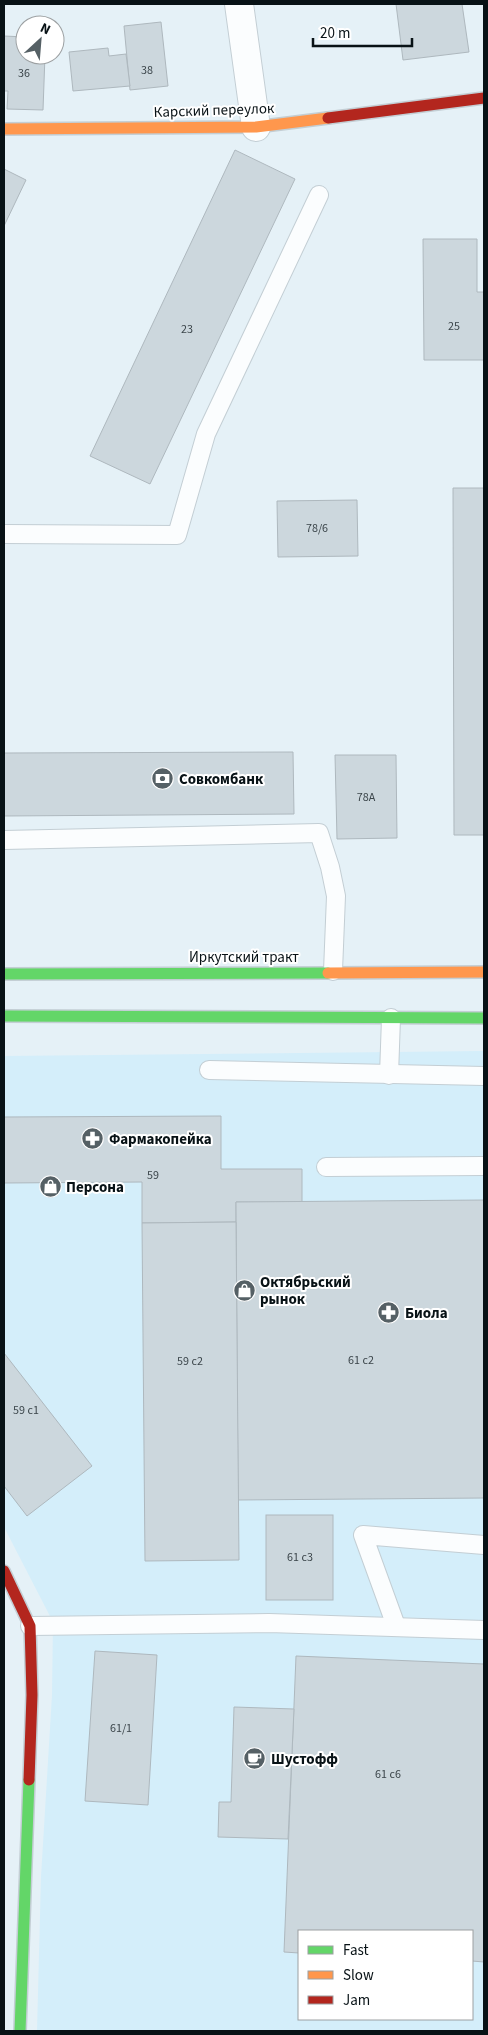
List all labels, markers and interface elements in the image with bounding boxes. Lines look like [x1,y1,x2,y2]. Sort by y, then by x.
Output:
north arrow [15,15,65,65]
scale bar [313,15,412,47]
text: N [37,18,54,40]
text: 20 m [320,23,350,44]
house number: 38 [141,62,153,79]
house number: 36 [18,65,30,82]
street label: Карский переулок [153,98,275,123]
house number: 25 [448,318,460,335]
house number: 23 [181,321,193,338]
house number: 78/6 [306,520,328,537]
bank icon: Совкомбанк [151,767,175,791]
place label: Совкомбанк [179,769,264,790]
house number: 78А [357,789,376,806]
street label: Иркутский тракт [189,947,299,968]
pharmacy icon: Фармакопейка [81,1127,105,1151]
place label: Фармакопейка [109,1129,212,1150]
house number: 59 [147,1167,159,1184]
shop icon: Персона [38,1175,62,1199]
place label: Персона [66,1177,124,1198]
place label: Октябрьский рынок [260,1272,351,1310]
shop icon: Октябрьский рынок [232,1279,256,1303]
pharmacy icon: Биола [377,1301,401,1325]
place label: Биола [405,1303,448,1324]
house number: 61 с2 [348,1352,374,1369]
house number: 59 с2 [177,1353,203,1370]
house number: 59 с1 [13,1402,39,1419]
house number: 61 с3 [287,1549,313,1566]
house number: 61/1 [110,1720,132,1737]
cafe icon: Шустофф [243,1747,267,1771]
place label: Шустофф [271,1749,338,1770]
house number: 61 с6 [375,1766,401,1783]
legend [298,1930,473,2020]
text: Fast [343,1940,369,1961]
text: Slow [343,1965,374,1986]
text: Jam [343,1990,370,2011]

